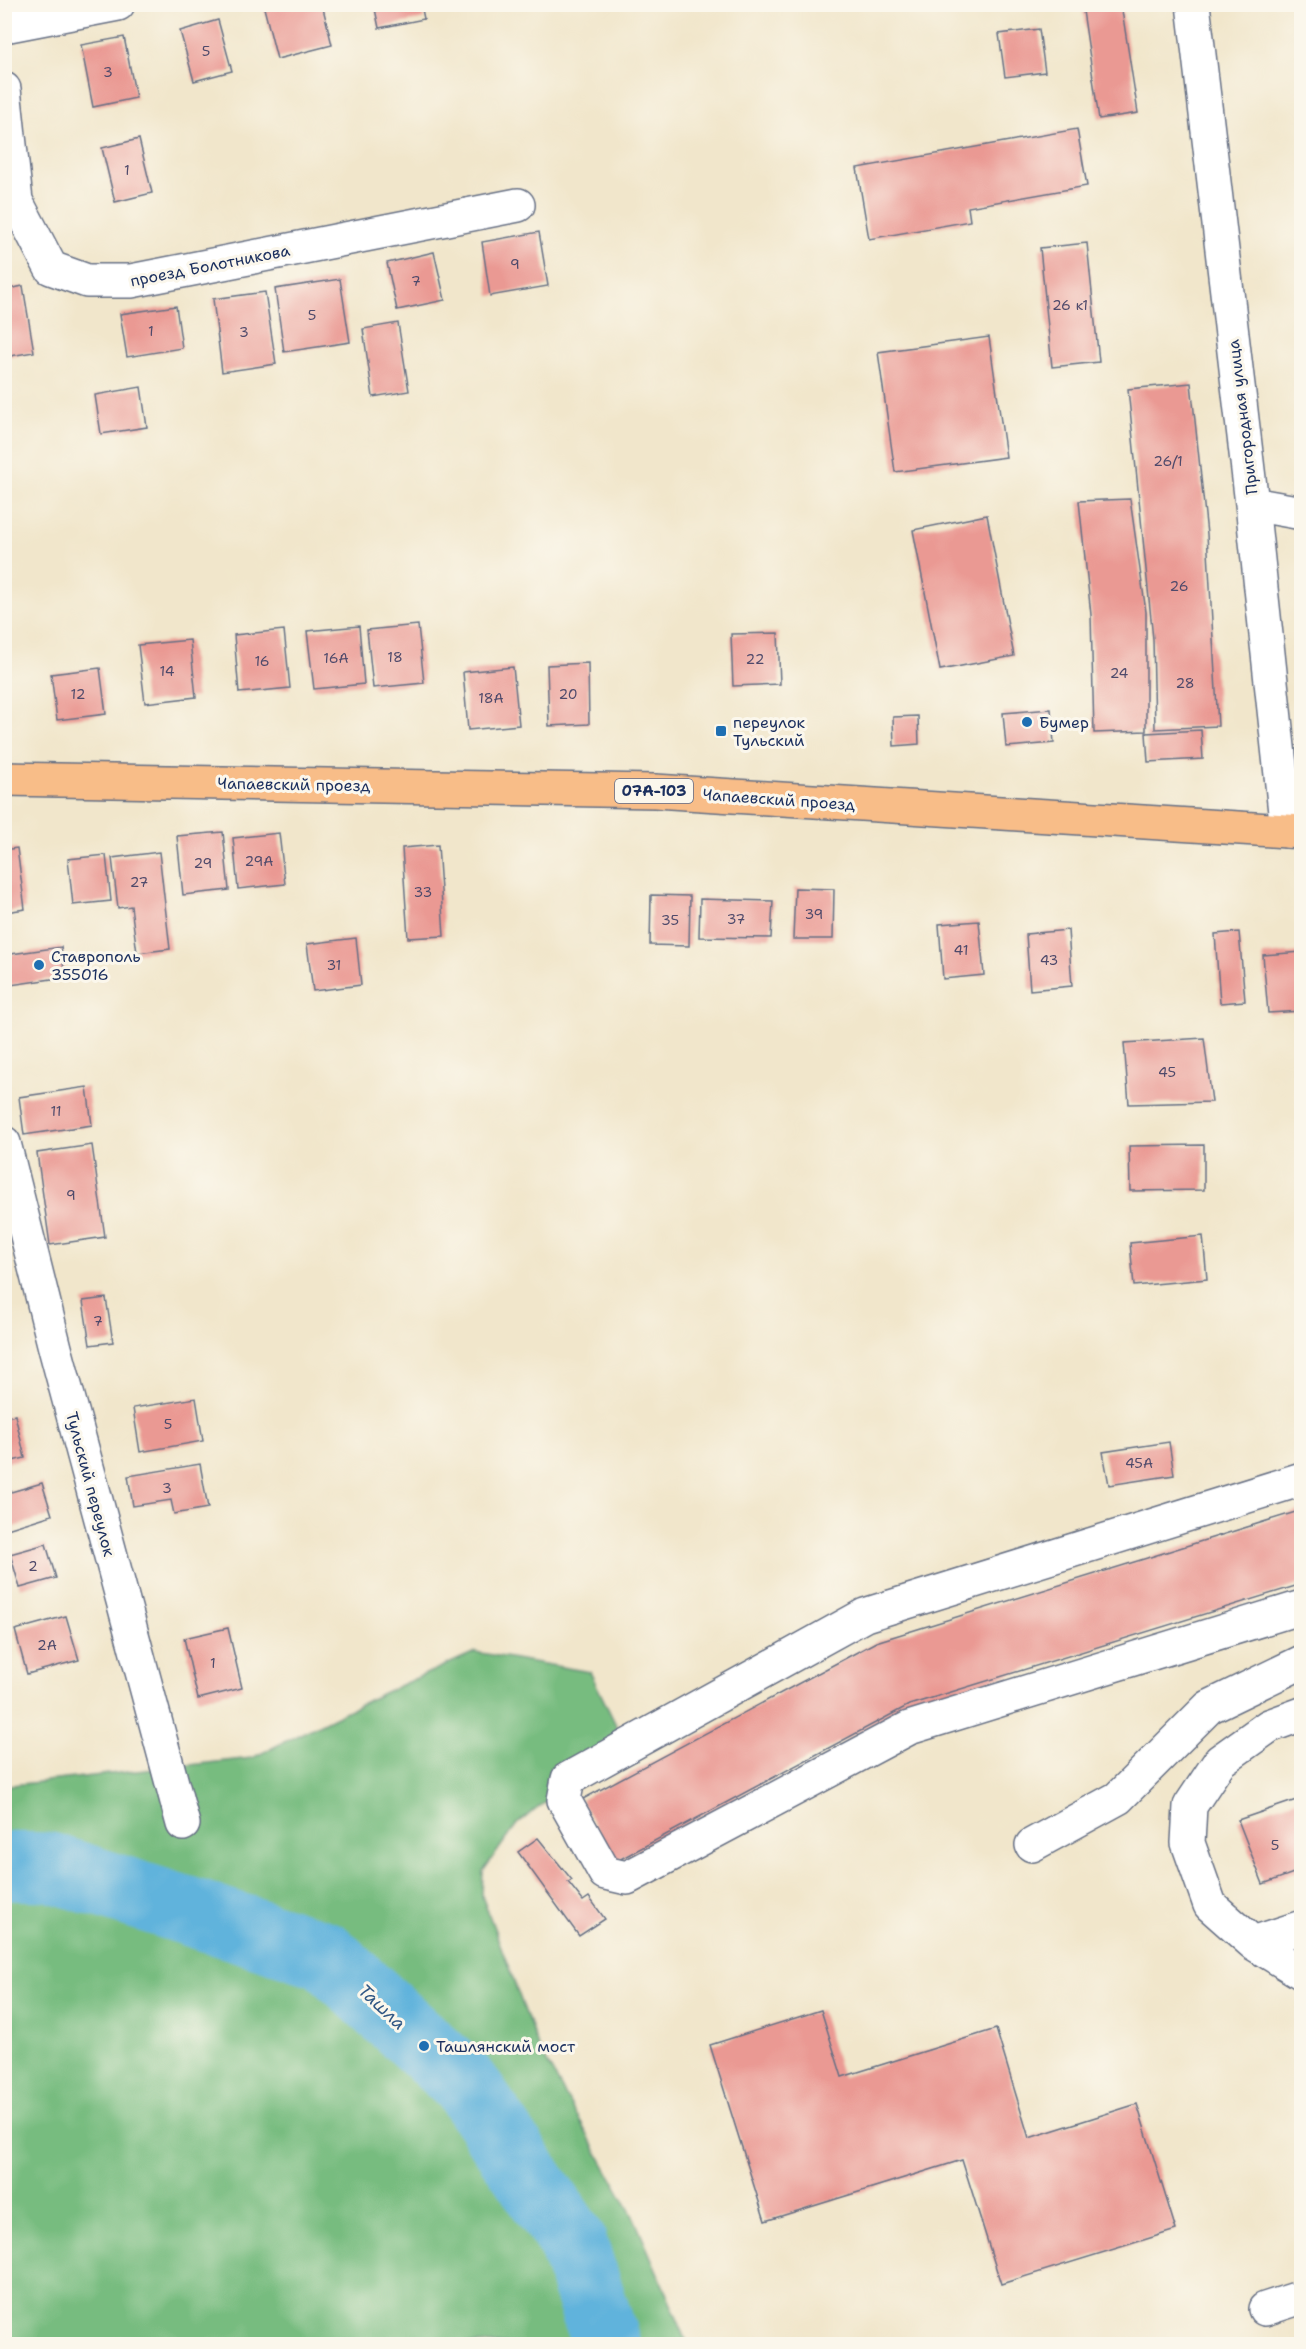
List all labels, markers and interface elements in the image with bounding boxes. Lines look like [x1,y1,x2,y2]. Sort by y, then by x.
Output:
house number: 5 [202,42,210,60]
house number: 3 [103,63,113,81]
house number: 1 [124,161,130,179]
street label: проезд Болотникова [128,240,292,291]
house number: 9 [510,255,520,273]
house number: 7 [411,272,421,290]
house number: 26 к1 [1052,296,1088,314]
house number: 5 [308,306,316,324]
house number: 1 [148,322,154,340]
house number: 3 [239,323,249,341]
street label: Пригородная улица [1223,338,1262,496]
house number: 26/1 [1153,452,1183,470]
house number: 26 [1170,577,1189,595]
house number: 18 [387,648,403,666]
house number: 16А [323,649,349,667]
house number: 22 [746,650,764,668]
house number: 16 [254,652,270,670]
house number: 14 [159,662,175,680]
house number: 24 [1110,664,1129,682]
house number: 28 [1175,674,1195,692]
house number: 12 [71,685,85,703]
house number: 20 [558,685,578,703]
house number: 18А [478,689,504,707]
place label: переулок Тульский [733,712,806,751]
place label: Бумер [1039,712,1089,733]
marker: Бумер [1020,715,1034,729]
marker: переулок Тульский [714,724,728,738]
street label: Чапаевский проезд [217,773,371,796]
road number: 07А-103 [615,779,693,803]
street label: Чапаевский проезд [702,784,856,815]
house number: 29А [244,852,274,870]
house number: 29 [194,854,212,872]
house number: 27 [130,873,148,891]
house number: 33 [414,883,432,901]
house number: 39 [805,905,823,923]
house number: 37 [727,910,745,928]
house number: 35 [661,911,679,929]
house number: 41 [954,941,968,959]
place label: Ставрополь 355016 [51,946,141,985]
house number: 43 [1040,951,1058,969]
house number: 31 [327,956,341,974]
marker: Ставрополь 355016 [32,958,46,972]
house number: 45 [1158,1063,1176,1081]
house number: 11 [50,1102,62,1120]
house number: 9 [66,1186,76,1204]
house number: 7 [93,1312,103,1330]
street label: Тульский переулок [61,1409,120,1559]
house number: 5 [164,1415,172,1433]
house number: 45А [1125,1454,1153,1472]
house number: 3 [162,1479,172,1497]
house number: 2 [28,1557,38,1575]
house number: 2А [37,1636,57,1654]
house number: 1 [210,1654,216,1672]
house number: 5 [1271,1836,1279,1854]
water label: Ташла [353,1979,411,2035]
place label: Ташлянский мост [436,2036,576,2057]
marker: Ташлянский мост [417,2039,431,2053]

